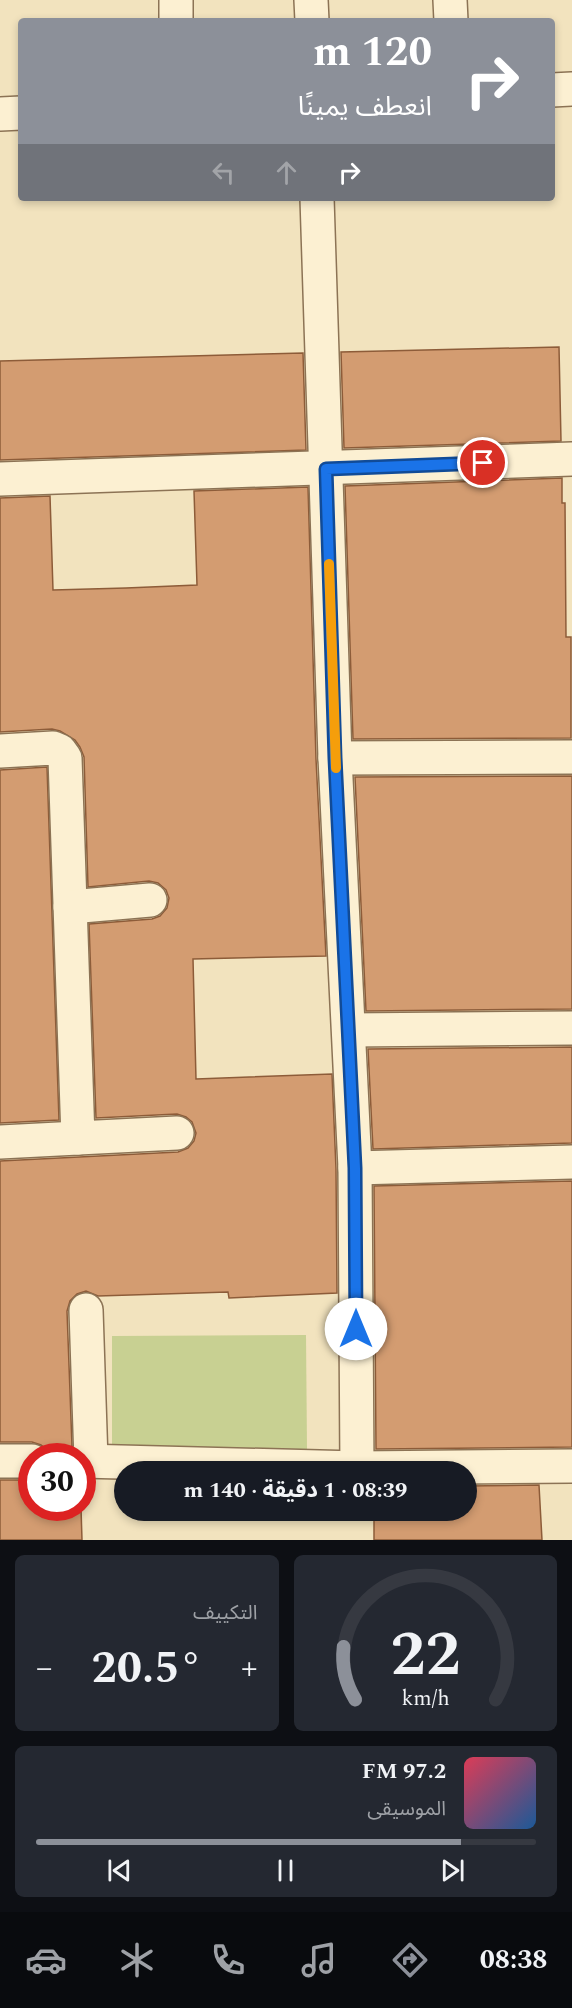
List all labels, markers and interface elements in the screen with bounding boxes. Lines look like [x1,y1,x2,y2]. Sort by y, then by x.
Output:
text: 120 m [313,21,432,84]
icon: right [453,42,531,120]
text: انعطف يمينًا [298,86,432,128]
icon: left [207,156,240,189]
icon: ahead [270,156,303,189]
icon: right [333,156,366,189]
pin [457,437,508,488]
icon: arrive [466,446,499,479]
position arrow [324,1297,388,1361]
speed limit sign: 30 [18,1443,96,1521]
text: 08:39 · 1 دقيقة · 140 m [184,1474,407,1507]
text: التكييف [193,1598,258,1628]
text: 22 [390,1608,460,1703]
text: 20.5° [92,1634,202,1703]
text: − [36,1643,53,1693]
text: + [241,1643,257,1693]
text: km/h [401,1682,449,1715]
text: 97.2 FM [362,1755,446,1788]
text: الموسيقى [367,1794,446,1824]
icon: previous [103,1854,136,1887]
icon: pause [269,1854,302,1887]
icon: next [436,1854,469,1887]
icon: car [25,1939,67,1981]
icon: climate [116,1939,158,1981]
icon: phone [207,1939,249,1981]
icon: music [298,1939,340,1981]
icon: directions [389,1939,431,1981]
text: 08:38 [480,1939,548,1981]

